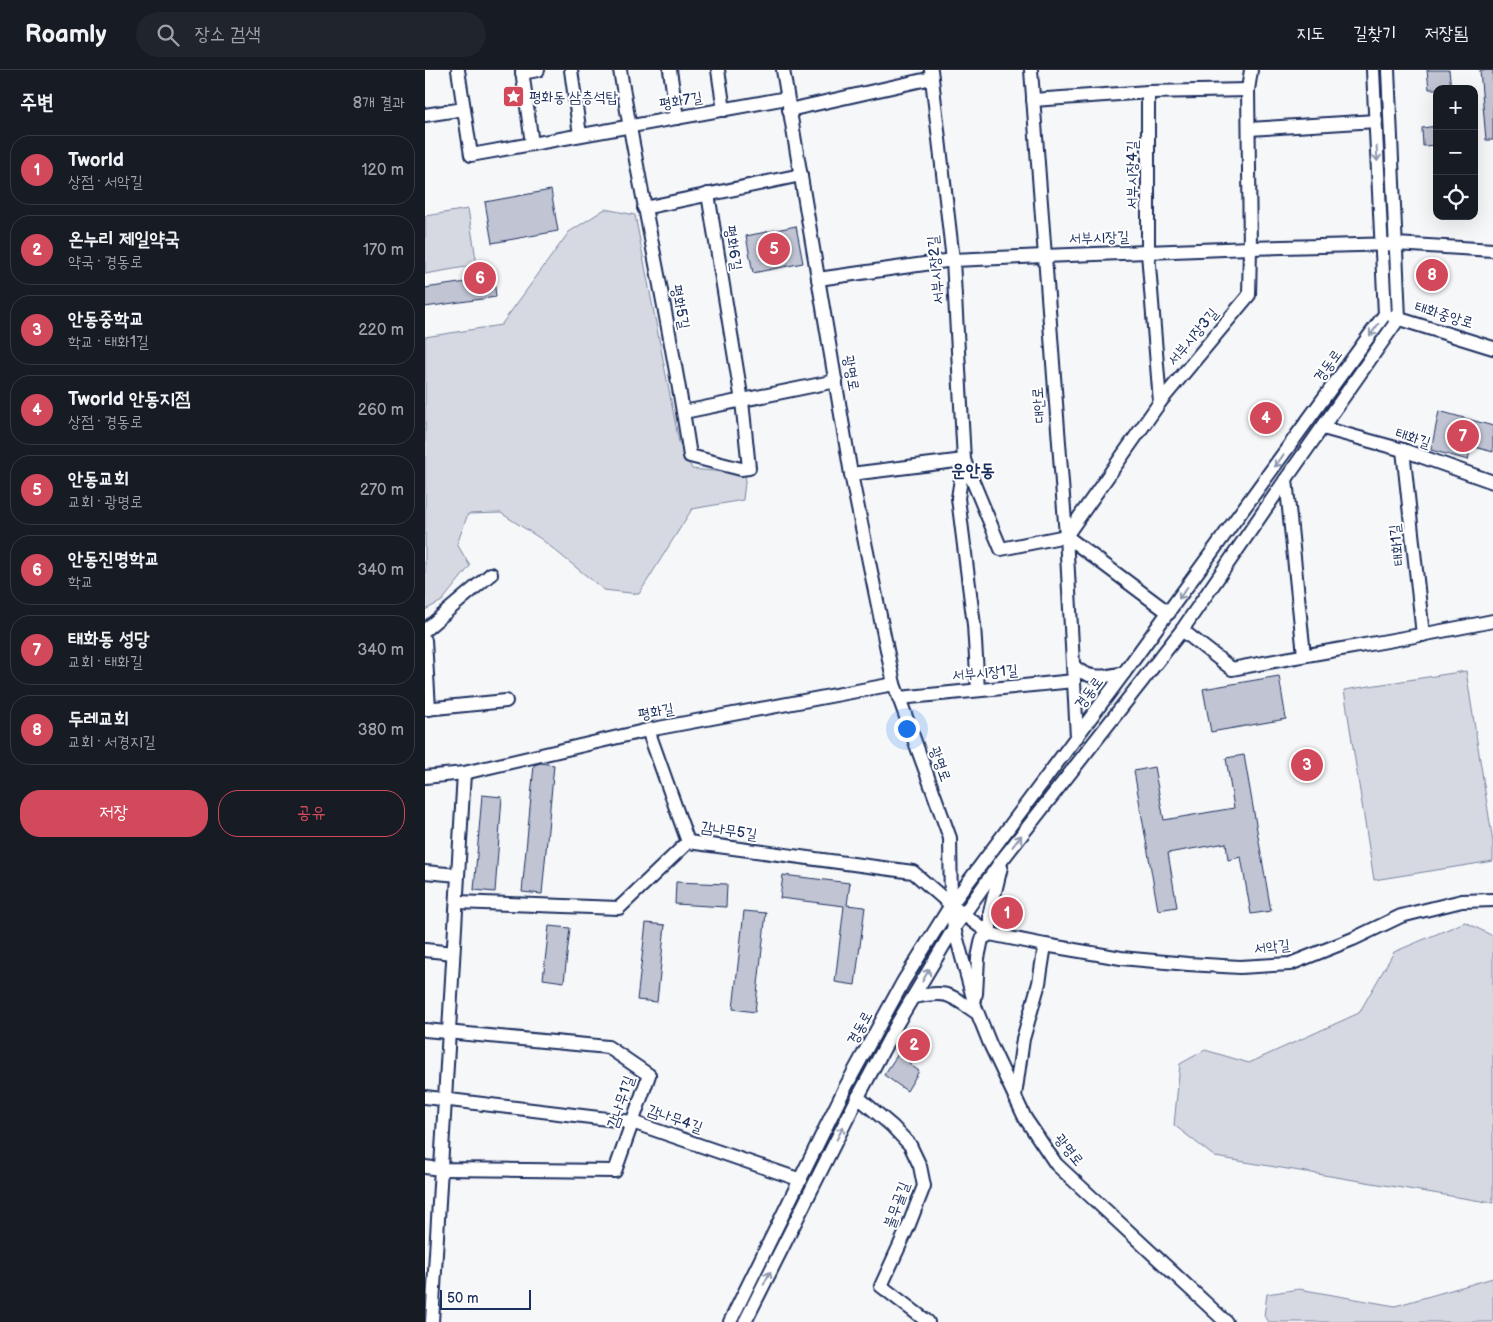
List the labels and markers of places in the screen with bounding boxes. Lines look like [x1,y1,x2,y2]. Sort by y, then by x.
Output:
place icon: 평화동 삼층석탑 [501,85,525,109]
place label: 평화동 삼층석탑 [529,88,618,107]
pin: 5 [758,230,790,268]
pin: 8 [1416,256,1448,294]
pin: 6 [464,259,496,297]
pin: 4 [1250,399,1282,437]
pin: 7 [1447,417,1479,455]
pin: 3 [1291,746,1323,784]
pin: 1 [991,894,1023,932]
pin: 2 [898,1026,930,1064]

